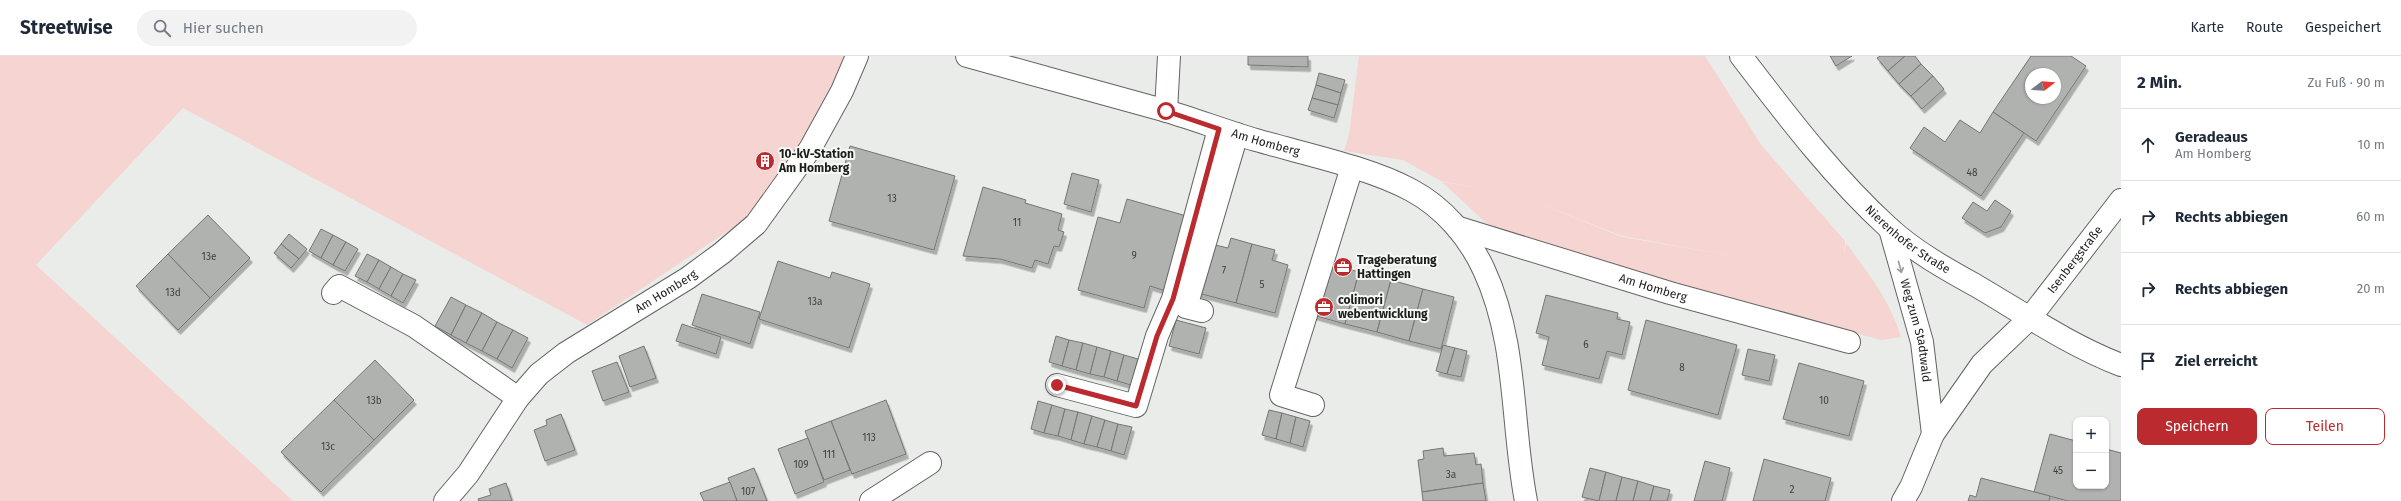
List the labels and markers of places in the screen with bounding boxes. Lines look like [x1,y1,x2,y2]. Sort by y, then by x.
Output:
place label: 10-kV-Station Am Homberg [778,147,854,175]
building icon: 10-kV-Station Am Homberg [754,150,776,172]
place label: Trageberatung Hattingen [1357,253,1437,281]
office icon: Trageberatung Hattingen [1332,256,1354,278]
place label: colimori webentwicklung [1338,293,1428,321]
office icon: colimori webentwicklung [1313,296,1335,318]

